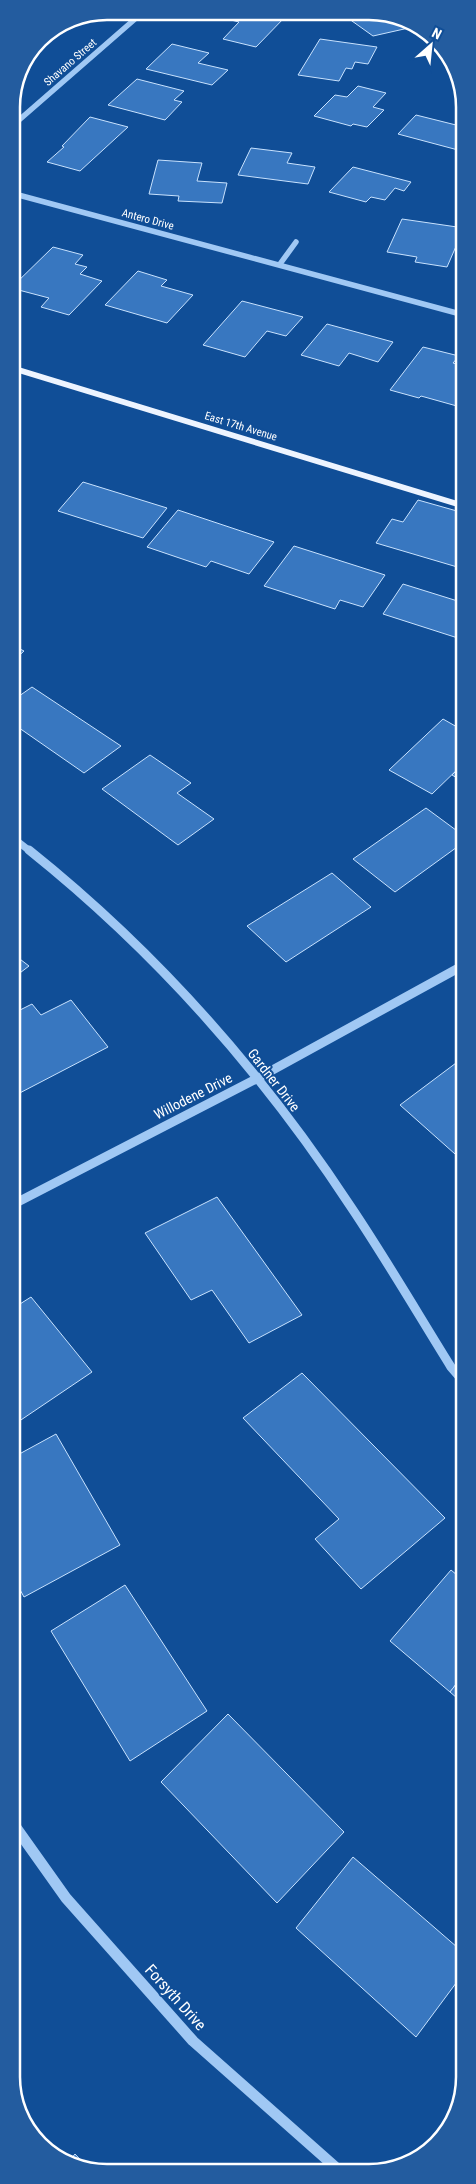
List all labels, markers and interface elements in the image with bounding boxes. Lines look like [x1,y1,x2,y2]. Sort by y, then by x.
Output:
north arrow [406,20,456,70]
text: N [429,24,444,42]
street label: Shavano Street [41,36,99,89]
street label: Antero Drive [120,206,175,233]
street label: East 17th Avenue [203,409,279,444]
street label: Gardner Drive [245,1046,304,1115]
street label: Willodene Drive [151,1069,235,1122]
street label: Forsyth Drive [141,1960,210,2034]

